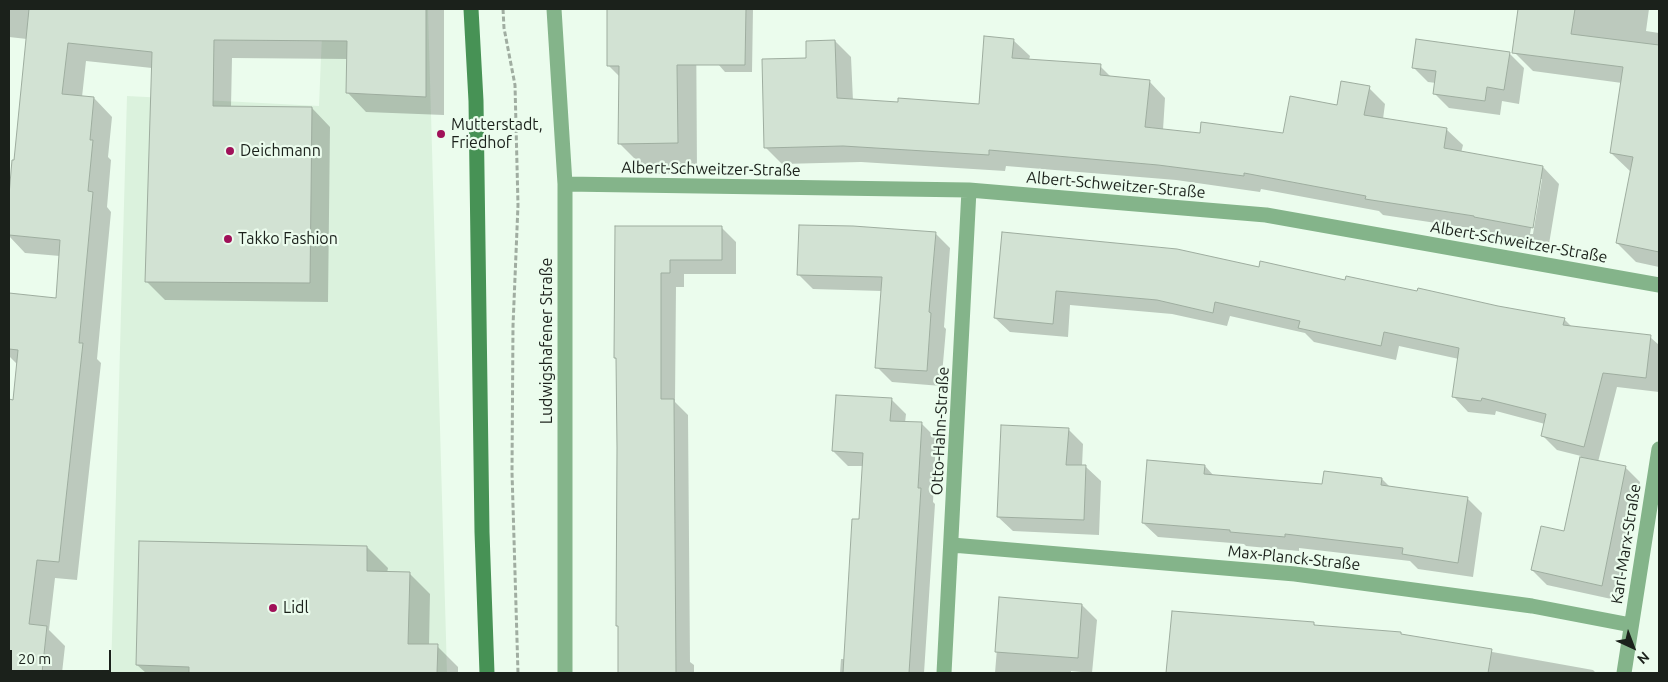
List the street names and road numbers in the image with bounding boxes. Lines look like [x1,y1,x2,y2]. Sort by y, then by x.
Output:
street label: Albert-Schweitzer-Straße [621,158,801,180]
street label: Albert-Schweitzer-Straße [1026,168,1206,202]
street label: Albert-Schweitzer-Straße [1429,217,1609,267]
street label: Ludwigshafener Straße [537,258,557,424]
street label: Otto-Hahn-Straße [927,366,953,496]
street label: Karl-Marx-Straße [1607,483,1645,605]
street label: Max-Planck-Straße [1227,541,1361,575]

